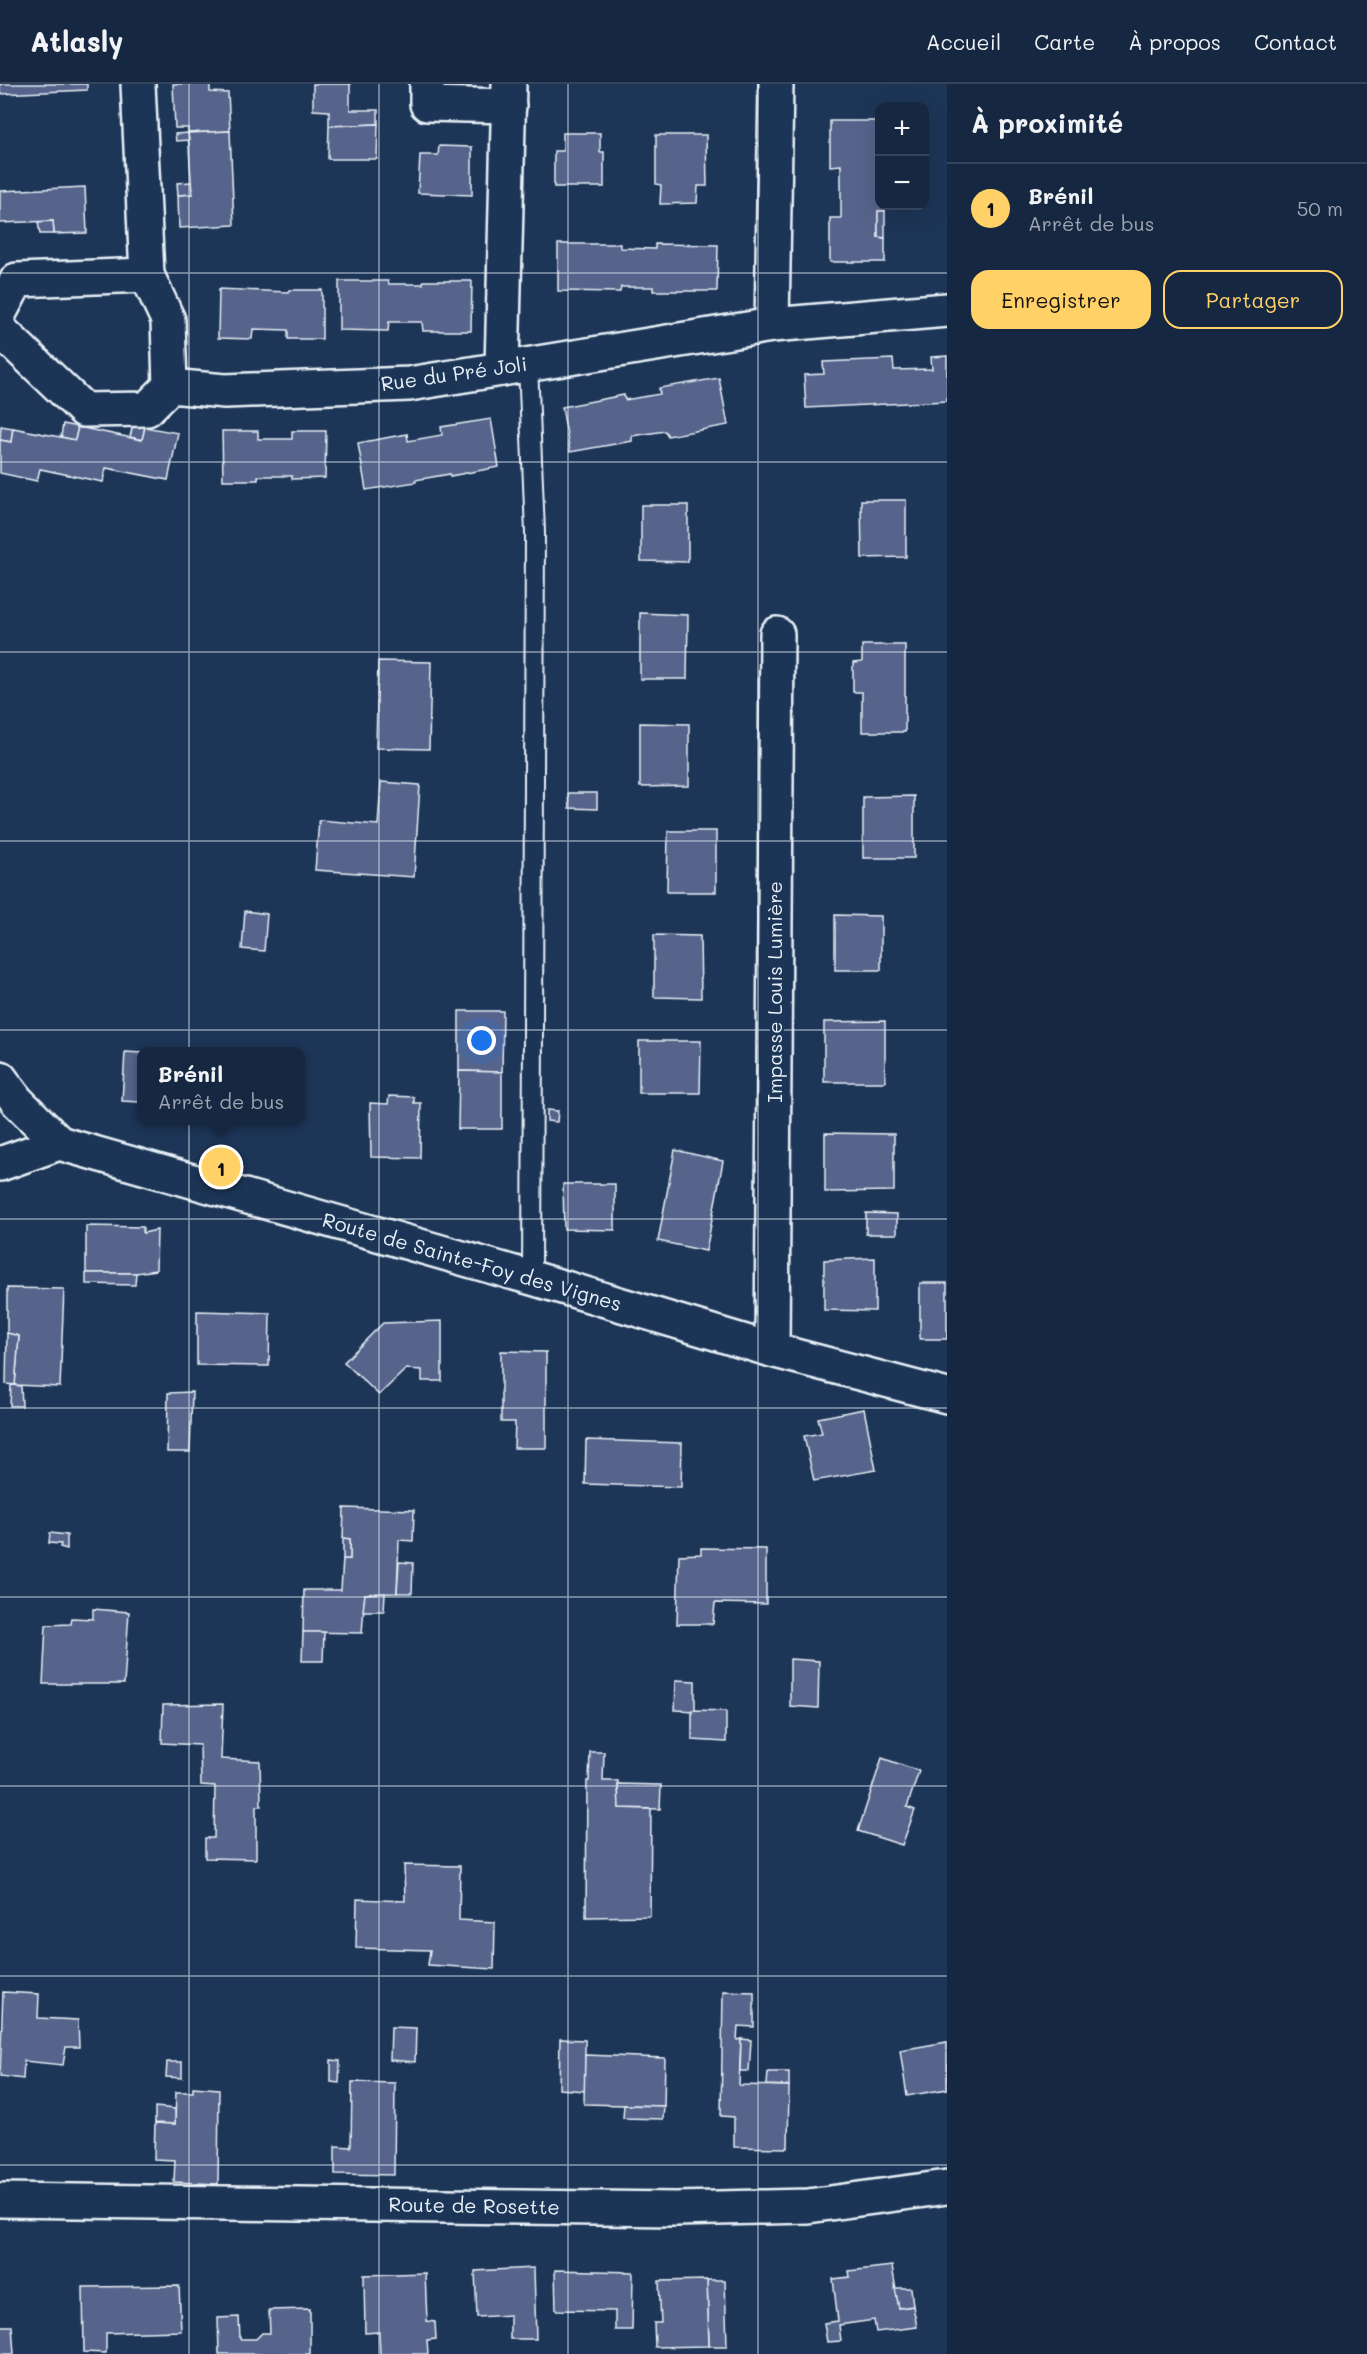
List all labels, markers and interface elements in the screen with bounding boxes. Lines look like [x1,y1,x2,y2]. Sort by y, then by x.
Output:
text: Atlasly [30,23,124,59]
text: Accueil [926,28,1001,55]
text: Carte [1034,28,1095,55]
text: À propos [1128,28,1221,55]
text: Contact [1254,28,1337,55]
map controls [875,102,929,210]
button: + [875,102,929,156]
text: À proximité [971,106,1123,140]
button: − [875,156,929,210]
text: Brénil [1028,181,1093,210]
text: 1 [986,195,995,221]
text: 50 m [1297,195,1343,221]
text: Arrêt de bus [1028,210,1154,236]
button: Enregistrer [971,270,1151,329]
button: Partager [1163,270,1343,329]
street label: Rue du Pré Joli [379,350,529,396]
street label: Impasse Louis Lumière [761,881,787,1103]
your location [467,1026,496,1055]
popup [137,1047,305,1125]
text: Brénil [158,1059,223,1088]
text: Arrêt de bus [158,1088,284,1114]
pin: 1 [202,1144,240,1190]
street label: Route de Sainte-Foy des Vignes [320,1206,625,1316]
street label: Route de Rosette [388,2191,560,2219]

